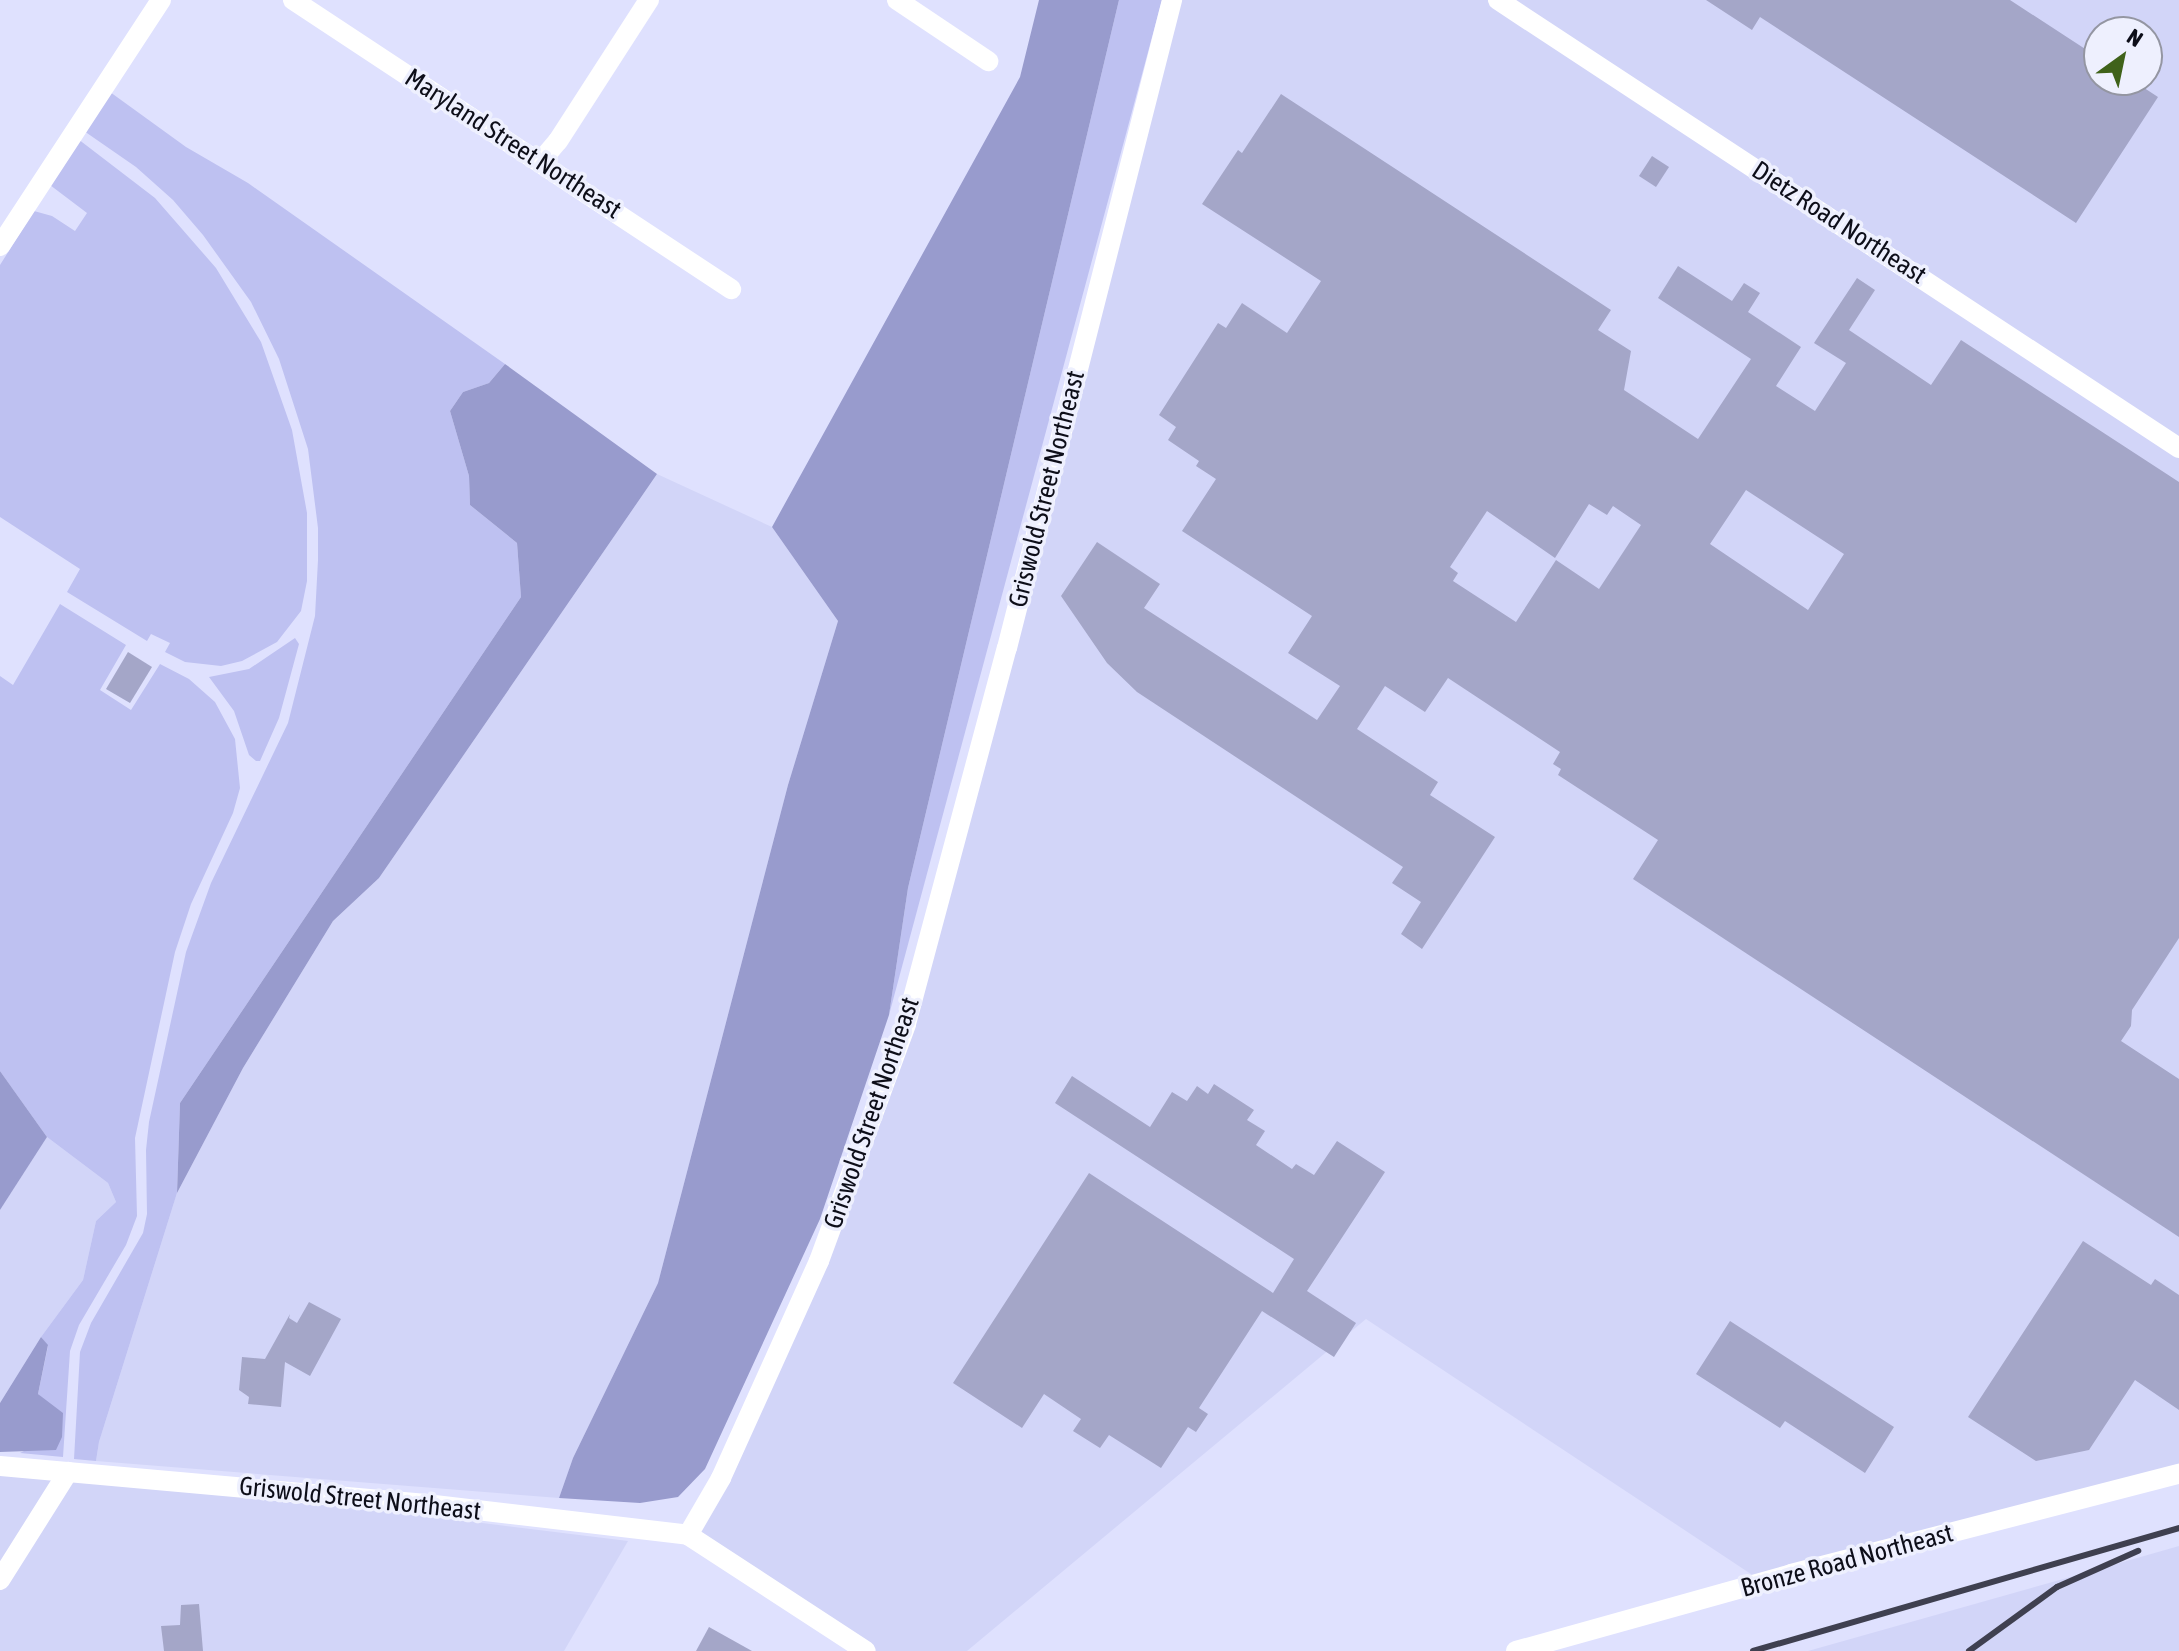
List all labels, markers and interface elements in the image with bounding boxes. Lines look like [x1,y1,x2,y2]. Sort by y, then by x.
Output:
north arrow [2083,16,2163,96]
text: N [2122,23,2148,52]
street label: Maryland Street Northeast [399,62,627,226]
street label: Dietz Road Northeast [1746,155,1932,291]
street label: Griswold Street Northeast [1002,367,1092,611]
street label: Griswold Street Northeast [818,993,926,1233]
street label: Griswold Street Northeast [238,1471,482,1527]
street label: Bronze Road Northeast [1738,1518,1956,1604]

